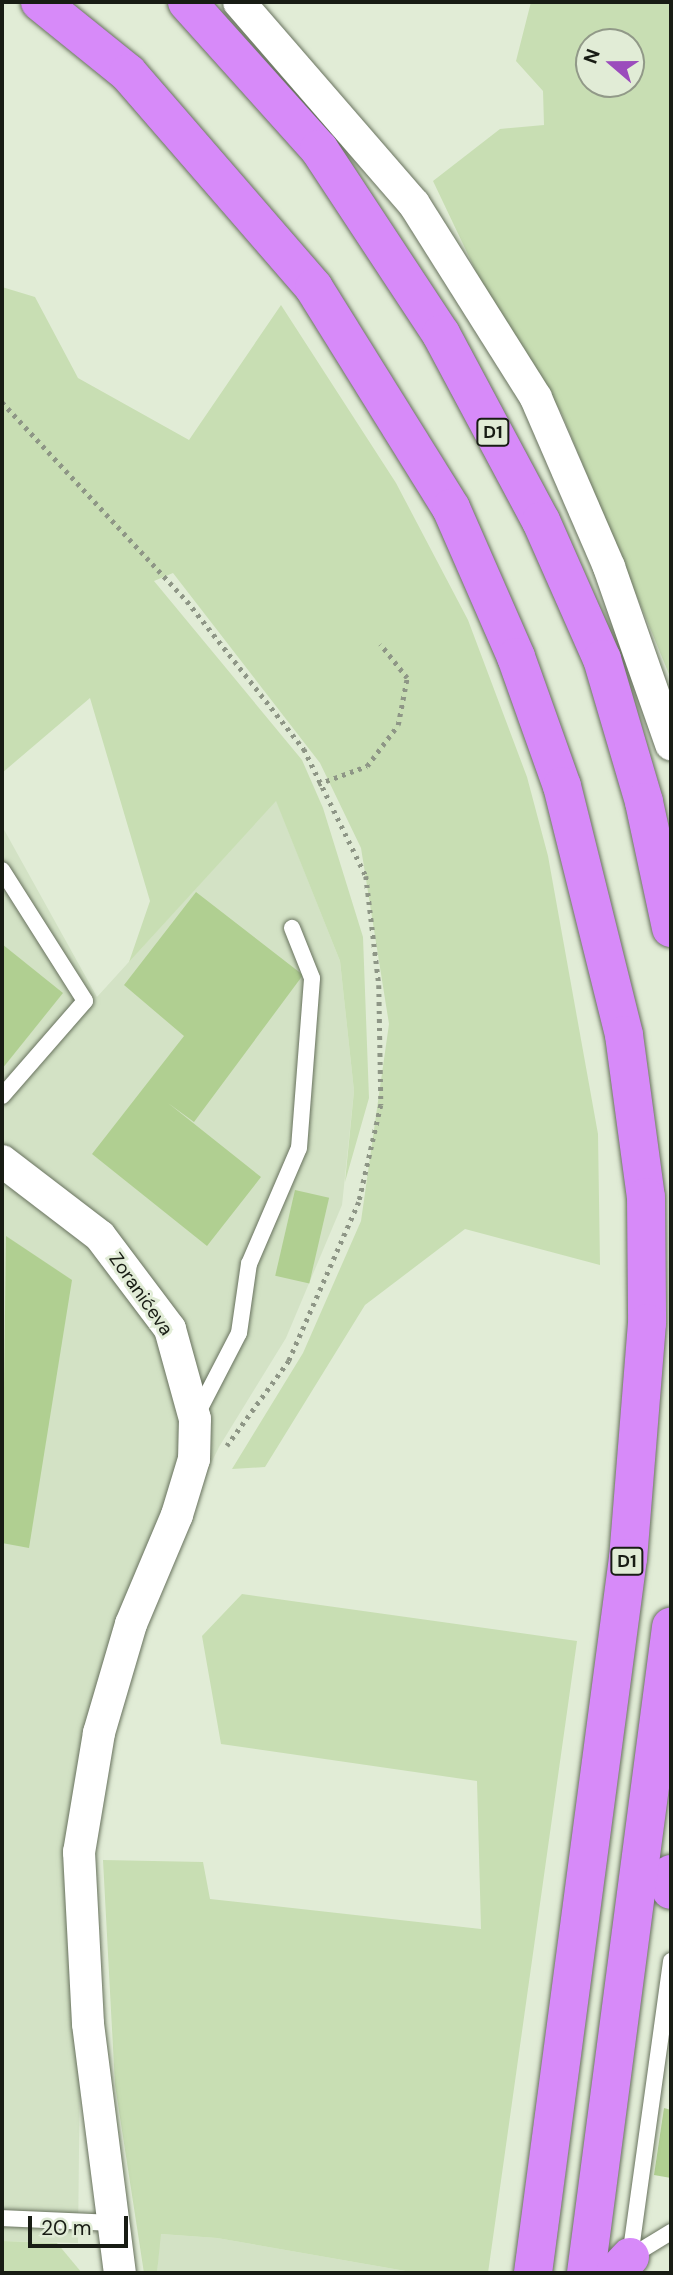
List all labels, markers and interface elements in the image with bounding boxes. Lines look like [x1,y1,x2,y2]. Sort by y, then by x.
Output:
north arrow [575,28,645,98]
text: N [578,46,606,67]
road number: D1 [476,418,510,446]
street label: Zoranićeva [104,1248,178,1340]
road number: D1 [610,1546,644,1576]
scale bar [32,2202,131,2246]
text: 20 m [41,2214,92,2242]

